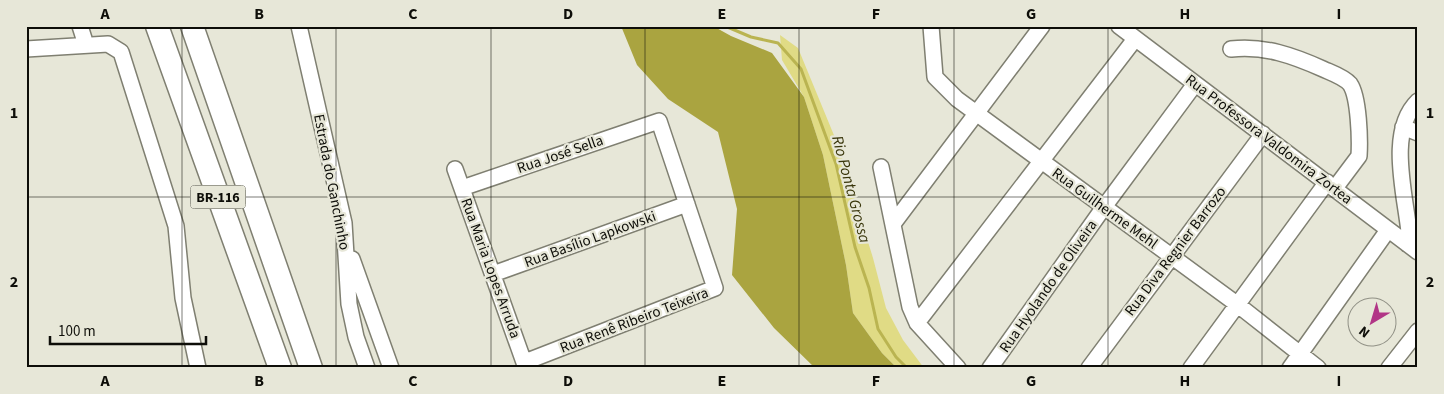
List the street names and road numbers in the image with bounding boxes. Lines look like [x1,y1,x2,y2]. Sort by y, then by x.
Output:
street label: Rua Professora Valdomira Zortea [1181,70,1357,209]
street label: Estrada do Ganchinho [308,112,355,252]
street label: Rua José Sella [514,130,606,179]
street label: Rua Guilherme Mehl [1047,163,1162,254]
street label: Rua Diva Regnier Barrozo [1120,182,1231,320]
road number: BR-116 [190,186,246,208]
street label: Rua Maria Lopes Arruda [455,195,526,341]
street label: Rua Basílio Lapkowski [521,206,659,273]
street label: Rua Hyolando de Oliveira [995,216,1102,357]
street label: Rua Renê Ribeiro Teixeira [557,282,712,359]

